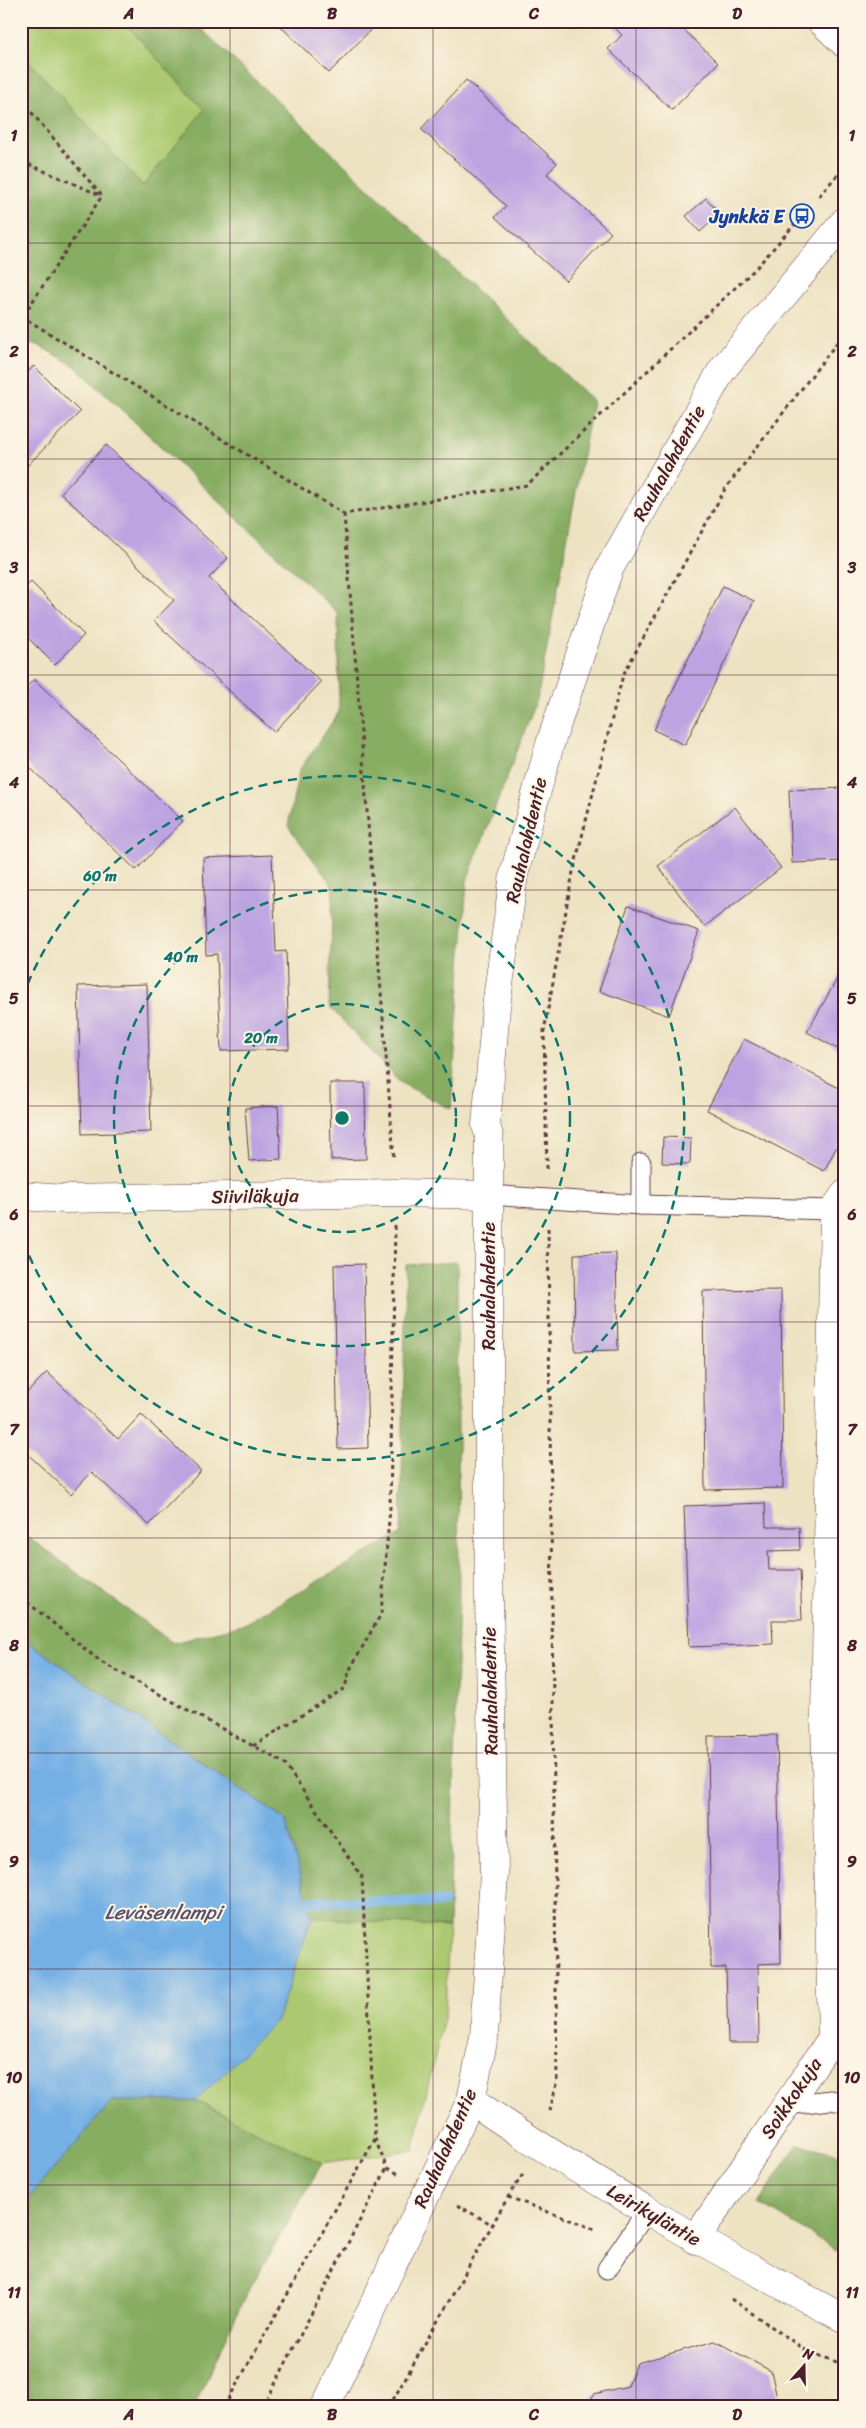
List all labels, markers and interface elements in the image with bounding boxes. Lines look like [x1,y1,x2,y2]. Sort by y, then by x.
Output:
text: A [123,0,134,28]
text: B [327,0,338,28]
text: C [528,0,540,28]
text: D [732,0,742,28]
text: 1 [11,121,18,150]
text: 1 [849,121,856,150]
place label: Jynkkä E [709,200,785,233]
bus stop icon: Jynkkä E [789,203,815,229]
text: 2 [8,337,19,366]
text: 2 [846,337,857,366]
street label: Rauhalahdentie [623,399,715,527]
text: 3 [9,553,19,582]
text: 3 [847,553,857,582]
text: 4 [8,768,19,797]
text: 4 [846,768,857,797]
street label: Rauhalahdentie [495,774,557,906]
text: 60 m [82,863,117,889]
text: 40 m [163,944,199,970]
text: 5 [9,984,19,1013]
text: 5 [847,984,857,1013]
text: 20 m [243,1025,278,1051]
centre of rings [333,1109,351,1127]
street label: Siiviläkuja [211,1179,299,1213]
text: 6 [8,1200,19,1229]
text: 6 [846,1200,857,1229]
street label: Rauhalahdentie [472,1222,505,1350]
text: 7 [9,1415,20,1444]
text: 7 [847,1415,858,1444]
street label: Rauhalahdentie [472,1626,508,1755]
text: 8 [8,1631,19,1660]
text: 8 [846,1631,857,1660]
text: 9 [9,1847,19,1876]
text: 9 [847,1847,857,1876]
water label: Leväsenlampi [105,1895,226,1930]
street label: Soikkokuja [751,2050,831,2146]
text: 10 [6,2063,22,2092]
text: 10 [844,2063,860,2092]
street label: Rauhalahdentie [404,2082,486,2213]
street label: Leirikyläntie [600,2175,708,2256]
text: 11 [7,2278,21,2307]
text: 11 [845,2278,859,2307]
north arrow [778,2340,828,2390]
text: N [799,2341,817,2368]
text: A [123,2400,134,2428]
text: B [327,2400,338,2428]
text: C [528,2400,540,2428]
text: D [732,2400,742,2428]

